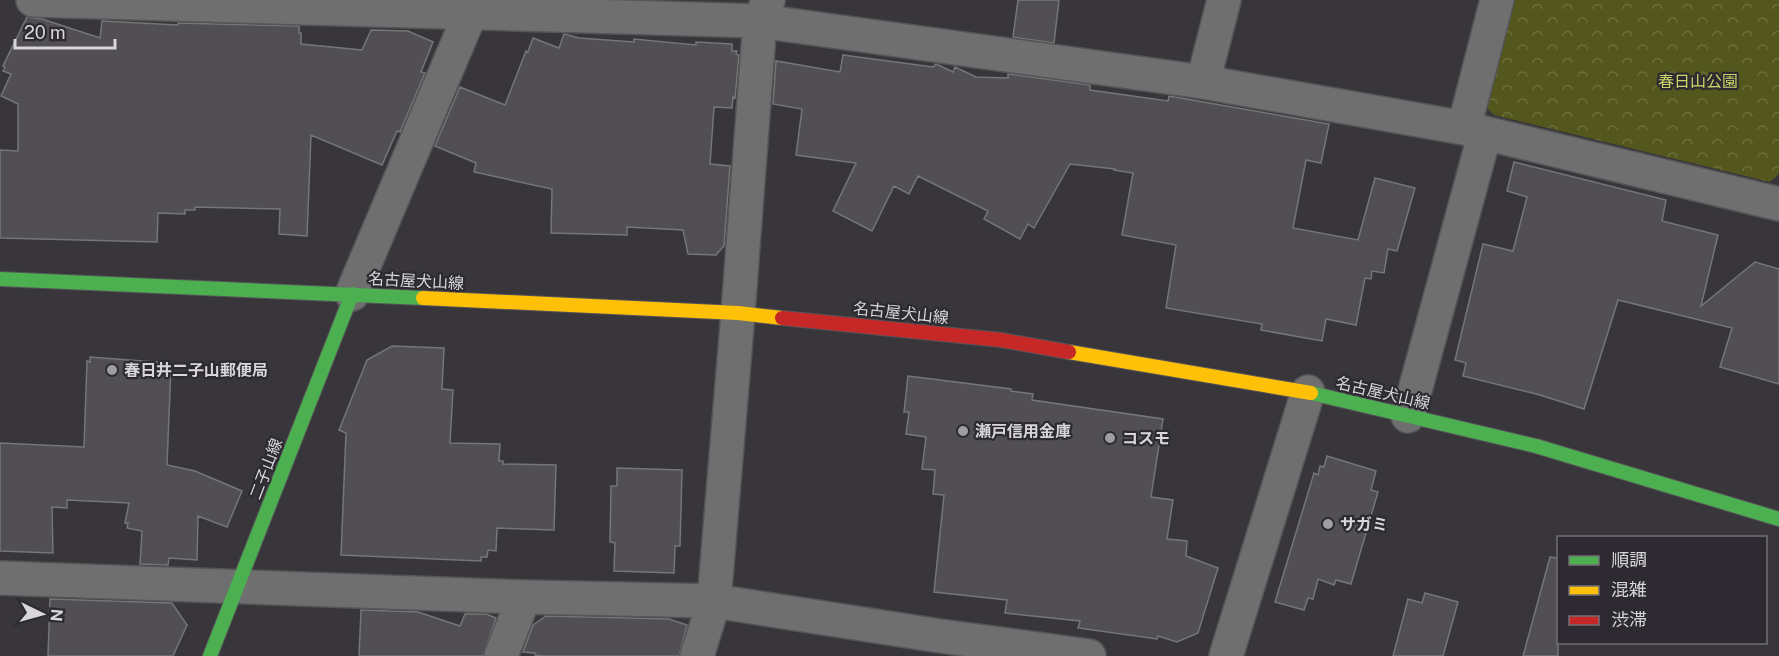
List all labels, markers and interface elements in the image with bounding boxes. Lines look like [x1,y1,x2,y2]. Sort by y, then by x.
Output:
scale bar [15,12,116,50]
text: 20 m [24,22,66,43]
park label: 春日山公園 [1658,72,1738,91]
street label: 名古屋犬山線 [368,269,464,293]
street label: 名古屋犬山線 [852,299,950,327]
place label: 春日井二子山郵便局 [124,361,268,380]
marker: 春日井二子山郵便局 [105,363,119,377]
street label: 名古屋犬山線 [1334,373,1432,413]
place label: 瀬戸信用金庫 [975,422,1071,441]
marker: 瀬戸信用金庫 [956,424,970,438]
place label: コスモ [1122,429,1170,448]
marker: コスモ [1103,431,1117,445]
street label: 二子山線 [246,436,286,502]
place label: サガミ [1340,515,1388,534]
marker: サガミ [1321,517,1335,531]
legend [1557,536,1767,644]
text: 順調 [1611,549,1647,570]
text: 混雑 [1611,579,1647,600]
north arrow [12,584,72,644]
text: N [46,608,66,622]
text: 渋滞 [1611,609,1647,630]

